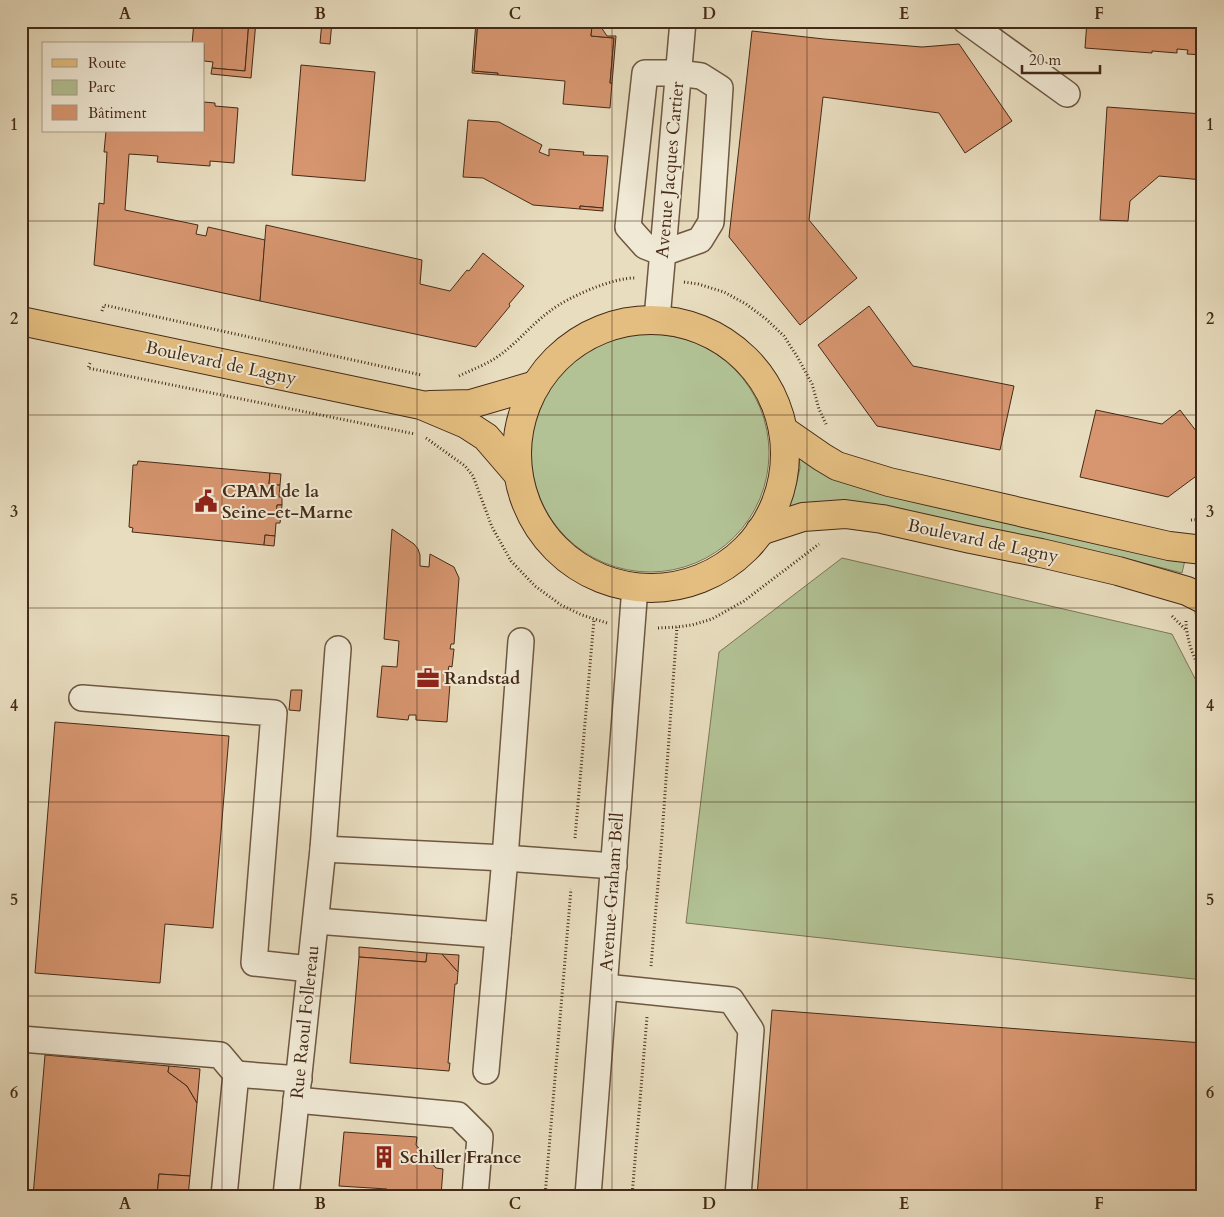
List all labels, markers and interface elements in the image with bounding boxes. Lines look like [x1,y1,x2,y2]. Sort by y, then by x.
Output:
text: A [119,3,131,25]
text: B [314,3,326,25]
text: C [509,3,521,25]
text: D [702,3,716,25]
text: E [899,3,909,25]
text: F [1094,3,1104,25]
legend [42,42,205,132]
scale bar [1022,42,1099,74]
text: 20 m [1029,50,1061,70]
text: Route [88,53,126,73]
text: Parc [88,77,116,97]
street label: Avenue Jacques Cartier [650,80,690,259]
text: Bâtiment [88,103,147,123]
text: 1 [10,114,18,136]
text: 1 [1206,114,1214,136]
text: 2 [10,308,18,330]
text: 2 [1206,308,1214,330]
street label: Boulevard de Lagny [143,335,299,391]
place label: CPAM de la Seine-et-Marne [222,479,353,525]
public building icon: CPAM de la Seine-et-Marne [193,488,219,514]
text: 3 [10,501,18,523]
text: 3 [1206,501,1214,523]
street label: Boulevard de Lagny [905,513,1061,569]
office icon: Randstad [415,665,441,691]
place label: Randstad [444,666,521,691]
text: 4 [10,695,18,717]
text: 4 [1206,695,1214,717]
street label: Avenue Graham Bell [594,811,630,972]
text: 5 [10,889,18,911]
text: 5 [1206,889,1214,911]
street label: Rue Raoul Follereau [285,944,326,1100]
text: 6 [10,1082,18,1104]
text: 6 [1206,1082,1214,1104]
building icon: Schiller France [371,1144,397,1170]
place label: Schiller France [400,1145,522,1170]
text: A [119,1193,131,1215]
text: B [314,1193,326,1215]
text: C [509,1193,521,1215]
text: D [702,1193,716,1215]
text: E [899,1193,909,1215]
text: F [1094,1193,1104,1215]

